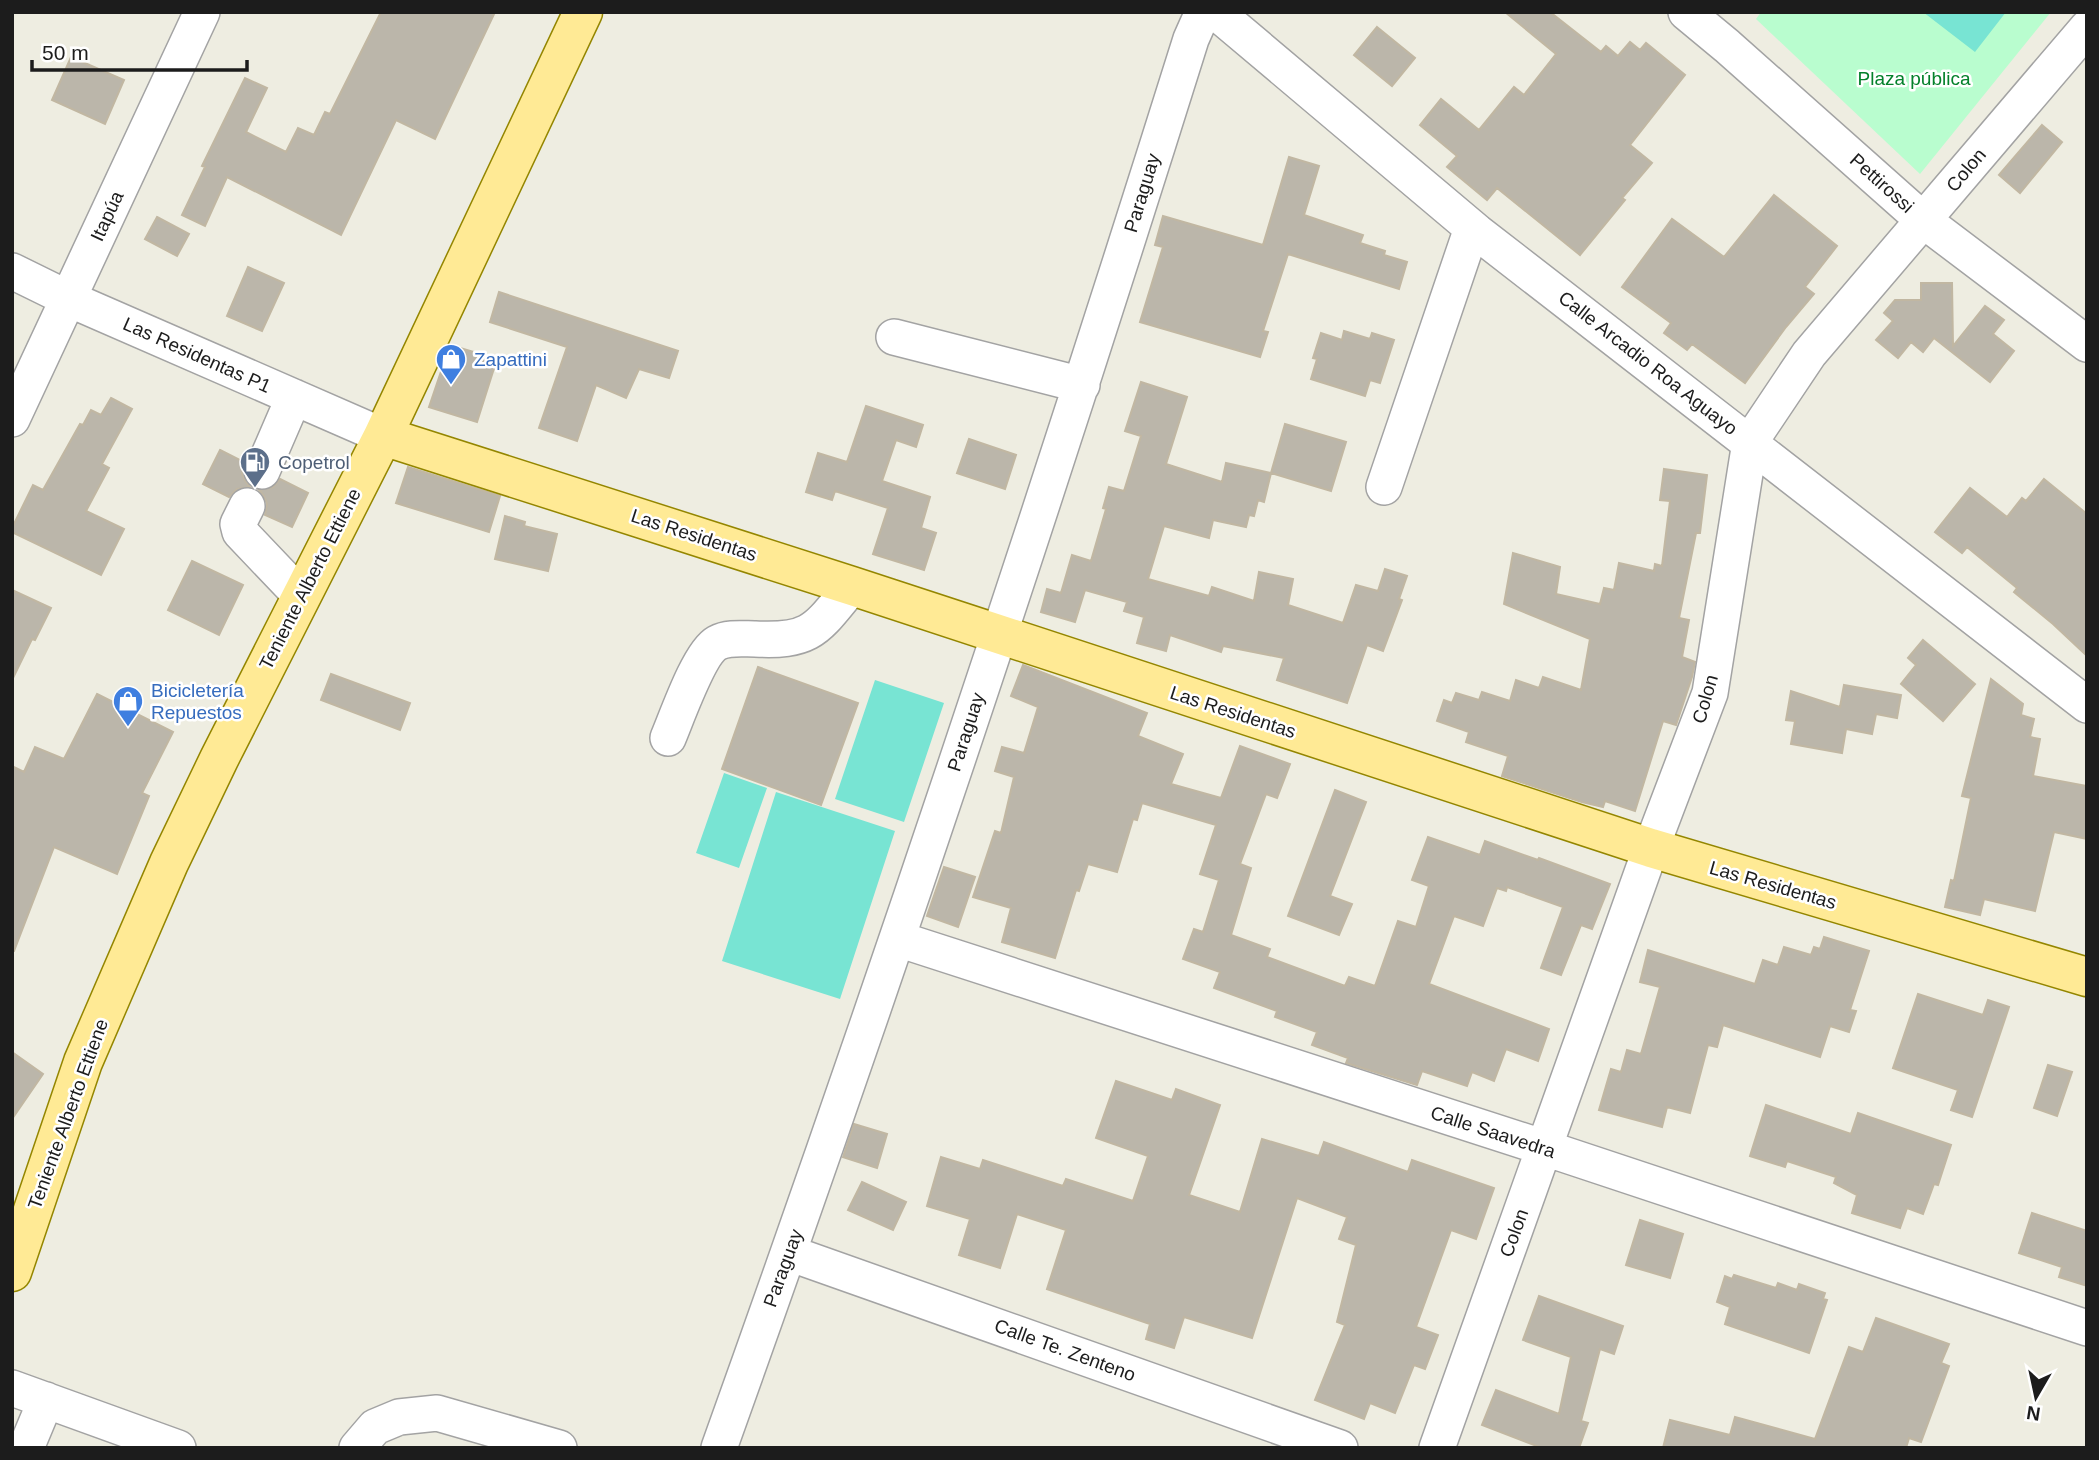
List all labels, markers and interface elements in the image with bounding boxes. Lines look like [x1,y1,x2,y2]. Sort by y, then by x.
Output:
scale bar [32,28,247,72]
text: 50 m [42,41,89,64]
park label: Plaza pública [1857,68,1971,89]
street label: Colon [1942,144,1990,196]
street label: Pettirossi [1846,149,1918,217]
street label: Paraguay [1120,151,1164,235]
street label: Itapúa [86,187,128,244]
street label: Calle Arcadio Roa Aguayo [1555,287,1741,439]
street label: Las Residentas P1 [120,313,274,397]
shop icon: Zapattini [434,342,468,386]
place label: Zapattini [474,349,547,370]
fuel station icon: Copetrol [238,445,272,489]
place label: Copetrol [278,452,350,473]
street label: Teniente Alberto Ettiene [255,485,365,673]
street label: Las Residentas [628,505,760,565]
street label: Colon [1688,672,1722,726]
place label: Bicicletería Repuestos [151,680,244,723]
street label: Las Residentas [1167,682,1299,742]
shop icon: Bicicletería Repuestos [111,684,145,728]
street label: Paraguay [943,690,989,774]
street label: Las Residentas [1707,857,1839,913]
street label: Teniente Alberto Ettiene [24,1016,112,1212]
street label: Calle Saavedra [1428,1102,1558,1162]
street label: Colon [1496,1206,1532,1260]
street label: Paraguay [759,1226,807,1310]
street label: Calle Te. Zenteno [992,1315,1138,1385]
north arrow [2001,1362,2071,1432]
text: N [2025,1402,2042,1425]

